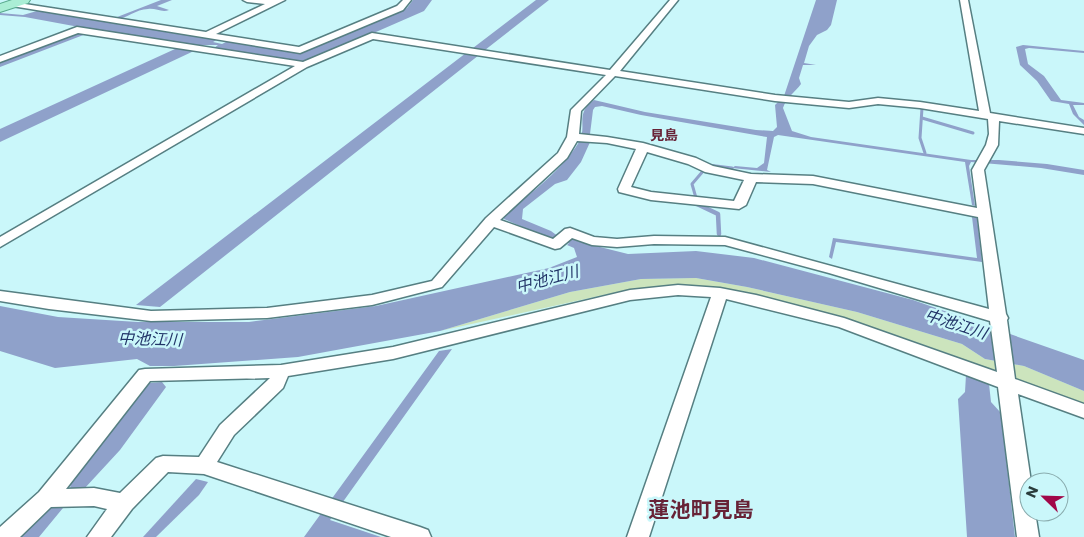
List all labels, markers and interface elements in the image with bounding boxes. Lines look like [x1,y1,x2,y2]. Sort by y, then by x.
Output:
district label: 見島 [650,125,678,145]
water label: 中池江川 [513,259,583,298]
water label: 中池江川 [922,303,992,345]
water label: 中池江川 [118,326,184,352]
north arrow [1019,472,1069,522]
text: N [1021,483,1043,501]
district label: 蓮池町見島 [649,495,754,524]

